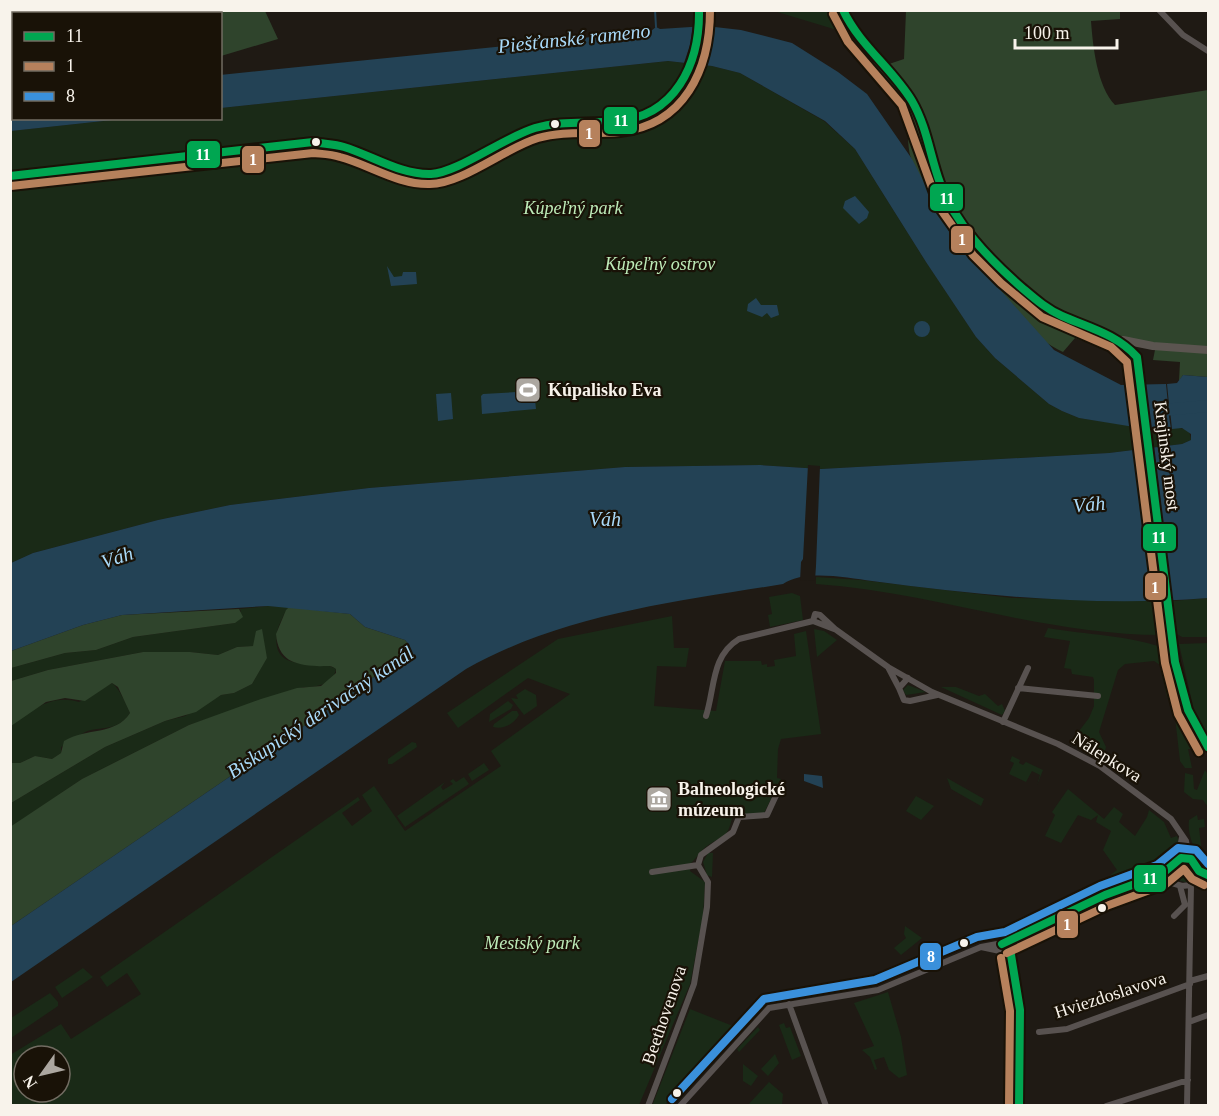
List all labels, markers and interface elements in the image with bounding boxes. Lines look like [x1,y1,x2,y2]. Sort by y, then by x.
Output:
legend [12,12,222,120]
scale bar [1015,12,1117,50]
water label: Piešťanské rameno [496,19,651,57]
text: 100 m [1024,23,1070,43]
text: 11 [66,26,83,46]
text: 1 [66,56,75,76]
text: 8 [66,86,75,106]
line badge: 11 [603,106,638,135]
text: 11 [613,112,629,129]
unlabelled marker [549,118,561,130]
line badge: 1 [578,119,601,148]
text: 1 [585,125,593,142]
unlabelled marker [310,136,322,148]
line badge: 11 [186,140,221,169]
line badge: 1 [241,145,265,174]
text: 11 [195,146,211,163]
text: 1 [249,151,257,168]
line badge: 11 [929,183,964,212]
text: 11 [939,190,955,207]
park label: Kúpeľný park [522,198,624,218]
line badge: 1 [950,225,974,254]
text: 1 [958,231,966,248]
park label: Kúpeľný ostrov [604,254,715,274]
sports icon: Kúpalisko Eva [513,375,543,405]
place label: Kúpalisko Eva [548,380,662,400]
street label: Krajinský most [1150,400,1184,512]
water label: Váh [1072,492,1106,516]
water label: Váh [589,508,621,530]
line badge: 11 [1142,523,1177,552]
text: 11 [1151,529,1167,546]
water label: Váh [98,542,136,572]
line badge: 1 [1144,572,1167,601]
text: 1 [1151,579,1159,596]
water label: Biskupický derivačný kanál [223,641,418,783]
street label: Nálepkova [1069,728,1145,786]
place label: Balneologické múzeum [678,779,785,820]
museum icon: Balneologické múzeum [644,784,674,814]
line badge: 11 [1133,864,1167,893]
text: 11 [1142,870,1158,887]
unlabelled marker [1096,902,1108,914]
line badge: 1 [1056,910,1079,939]
text: 1 [1063,916,1071,933]
park label: Mestský park [483,933,581,953]
unlabelled marker [958,937,970,949]
line badge: 8 [919,942,942,971]
text: 8 [927,948,935,965]
street label: Beethovenova [638,963,690,1067]
street label: Hviezdoslavova [1052,968,1168,1022]
north arrow [12,1044,72,1104]
text: N [19,1072,40,1092]
unlabelled marker [671,1087,683,1099]

